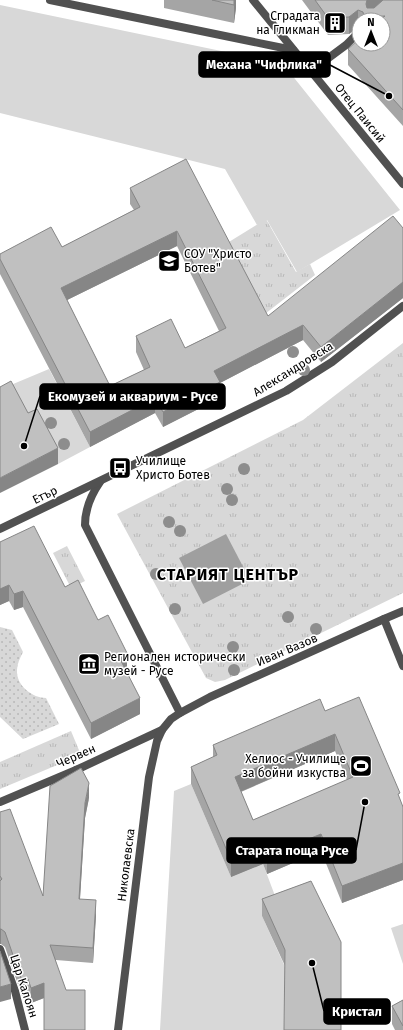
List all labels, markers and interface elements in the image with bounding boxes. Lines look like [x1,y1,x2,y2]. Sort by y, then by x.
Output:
place label: Сградата на Гликман [256,9,320,37]
building icon: Сградата на Гликман [322,10,348,36]
north arrow [351,12,391,52]
text: N [367,16,375,29]
callout: Механа "Чифлика" [199,52,330,77]
text: Механа "Чифлика" [206,57,322,72]
street label: Отец Паисий [332,81,388,145]
place label: СОУ "Христо Ботев" [184,247,252,275]
school or university icon: СОУ "Христо Ботев" [156,248,182,274]
street label: Александровска [250,339,336,399]
callout: Екомузей и аквариум - Русе [40,384,225,409]
text: Екомузей и аквариум - Русе [48,389,218,404]
place label: Училище Христо Ботев [136,454,210,482]
bus stop icon: Училище Христо Ботев [107,455,133,481]
street label: Етър [30,483,60,507]
district label: СТАРИЯТ ЦЕНТЪР [157,565,299,584]
street label: Иван Вазов [254,631,320,669]
place label: Регионален исторически музей - Русе [104,650,246,678]
museum icon: Регионален исторически музей - Русе [76,651,102,677]
street label: Червен [54,741,98,771]
place label: Хелиос - Училище за бойни изкуства [242,752,346,780]
sports icon: Хелиос - Училище за бойни изкуства [348,753,374,779]
street label: Николаевска [115,828,137,902]
callout: Старата поща Русе [227,838,356,863]
text: Старата поща Русе [235,843,349,858]
street label: Цар Калоян [7,953,41,1019]
callout: Кристал [324,999,390,1024]
text: Кристал [332,1004,382,1019]

